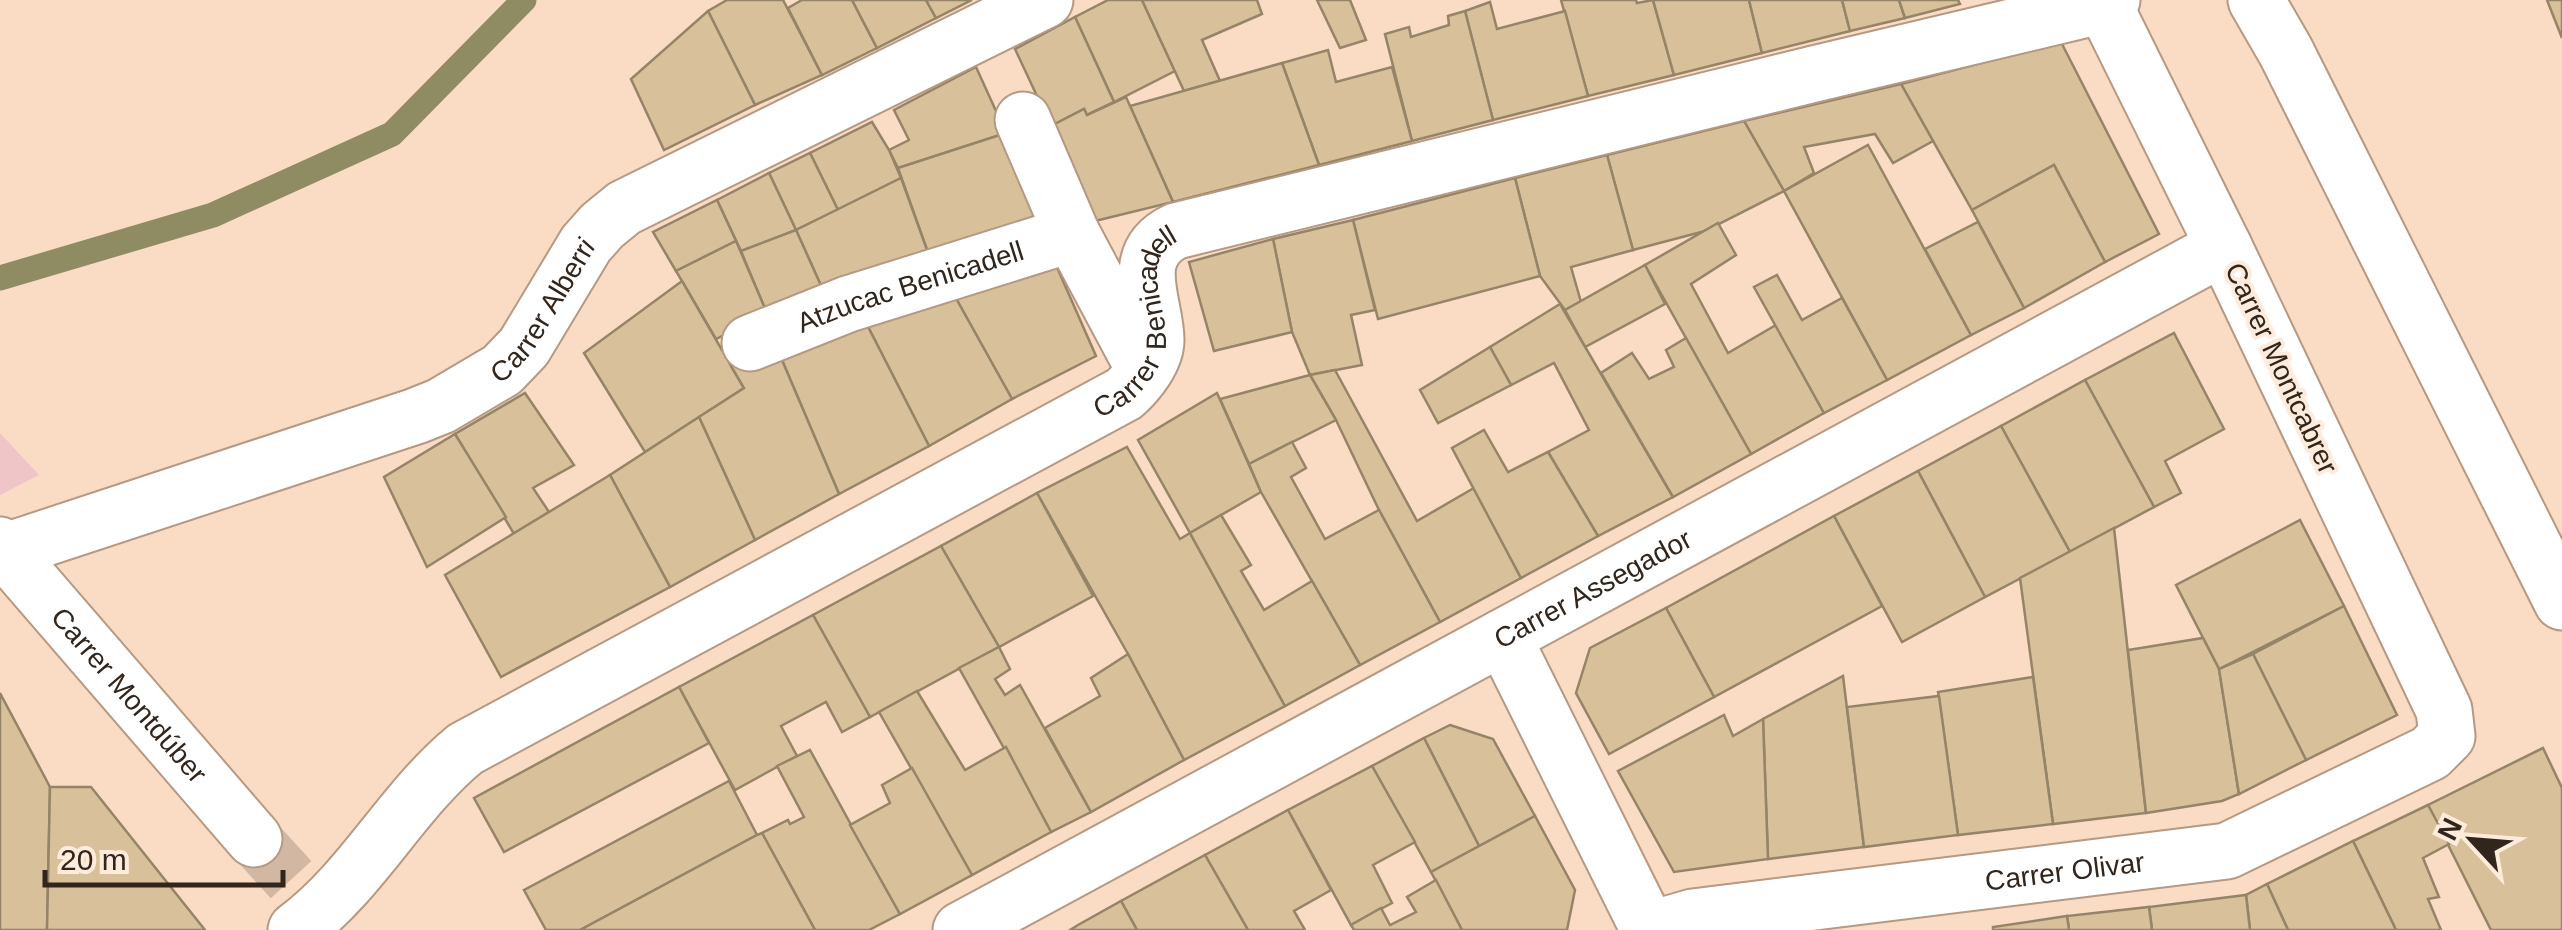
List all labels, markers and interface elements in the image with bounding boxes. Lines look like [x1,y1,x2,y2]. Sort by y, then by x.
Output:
street label: Carrer Benicadell [1088,219,1182,424]
street label: Carrer Alberri [485,231,601,389]
street label: Atzucac Benicadell [792,235,1027,339]
street label: Carrer Montcabrer [2219,258,2344,478]
street label: Carrer Assegador [1489,523,1697,655]
street label: Carrer Montdúber [45,601,213,789]
north arrow [2422,790,2522,890]
text: N [2432,813,2468,845]
scale bar [45,825,282,887]
text: 20 m [60,843,127,876]
street label: Carrer Olivar [1983,846,2146,897]

